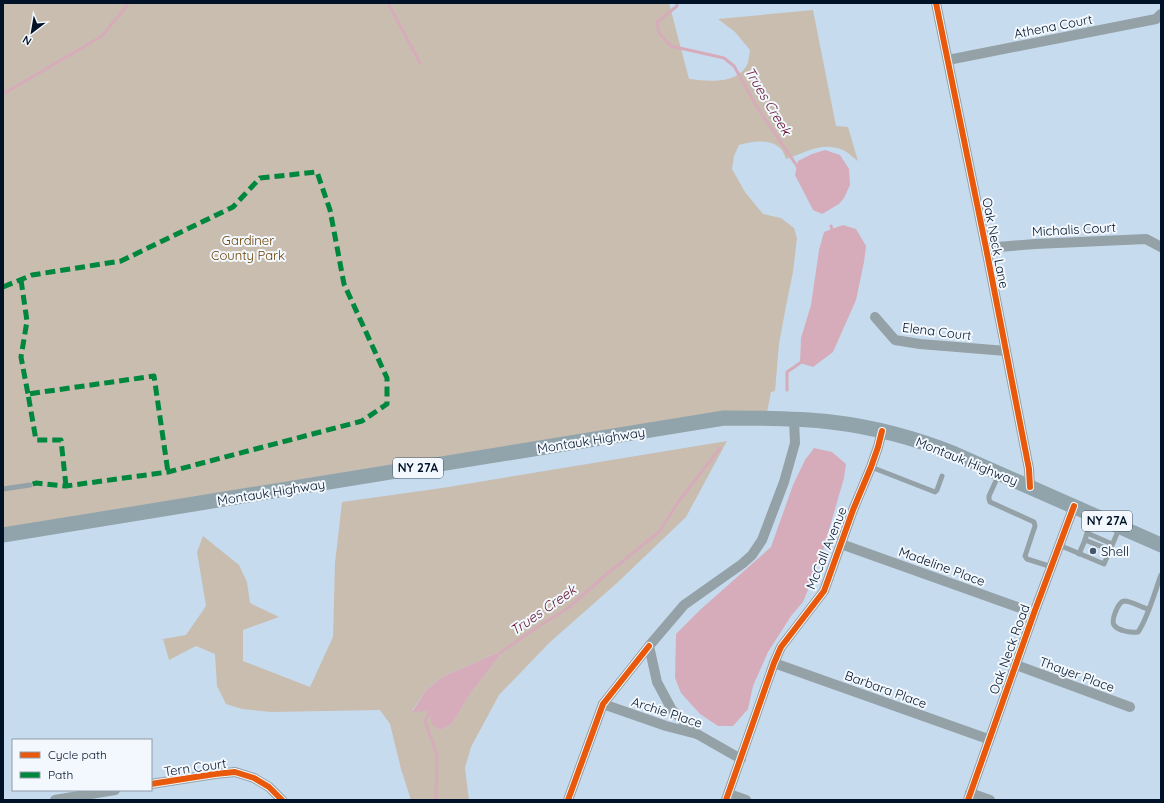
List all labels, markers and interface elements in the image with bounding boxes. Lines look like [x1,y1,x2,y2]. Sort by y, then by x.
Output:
street label: Athena Court [1012,11,1094,41]
north arrow [12,12,52,52]
text: N [20,32,34,49]
water label: Trues Creek [741,63,796,140]
street label: Oak Neck Lane [979,196,1013,290]
street label: Michalis Court [1032,219,1116,239]
park label: Gardiner County Park [211,232,285,263]
street label: Elena Court [901,319,973,343]
street label: Montauk Highway [536,424,646,456]
street label: Montauk Highway [914,433,1020,489]
road number: NY 27A [393,458,443,478]
street label: Montauk Highway [216,476,326,508]
street label: McCall Avenue [802,504,850,592]
road number: NY 27A [1082,511,1132,531]
street label: Madeline Place [897,543,987,589]
place label: Shell [1101,543,1129,559]
marker: Shell [1088,546,1098,556]
water label: Trues Creek [506,580,581,639]
street label: Oak Neck Road [985,602,1033,696]
street label: Thayer Place [1037,653,1117,695]
street label: Barbara Place [843,667,929,711]
street label: Archie Place [630,693,704,731]
legend [12,739,152,791]
text: Cycle path [48,747,107,762]
street label: Tern Court [163,755,227,779]
text: Path [48,767,73,782]

